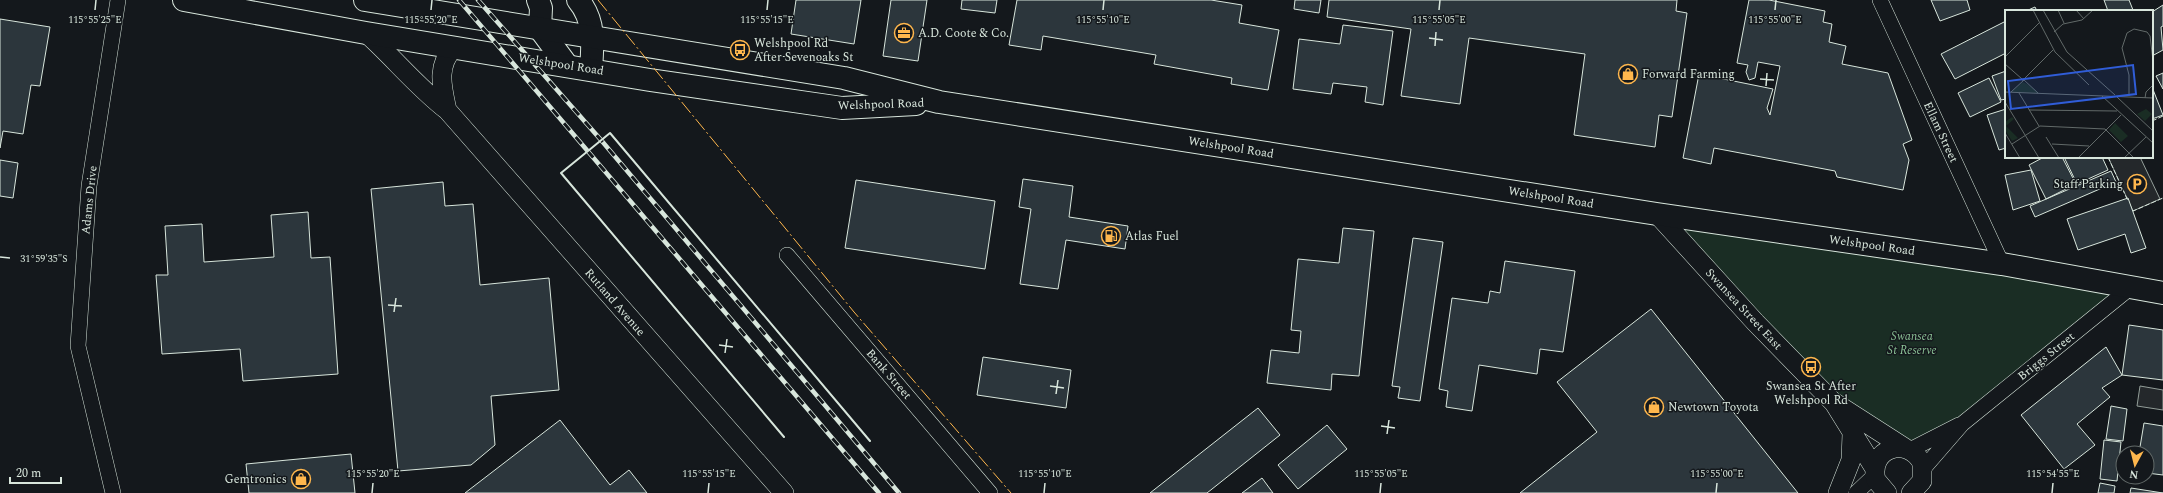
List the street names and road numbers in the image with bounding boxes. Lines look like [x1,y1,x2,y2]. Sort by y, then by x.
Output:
street label: Welshpool Road [517,48,605,81]
street label: Welshpool Road [837,93,925,116]
street label: Ellam Street [1918,98,1963,166]
street label: Welshpool Road [1187,131,1275,164]
street label: Adams Drive [76,164,103,235]
street label: Welshpool Road [1507,181,1595,214]
street label: Welshpool Road [1828,230,1916,261]
street label: Rutland Avenue [580,264,650,341]
street label: Swansea Street East [1701,264,1787,355]
street label: Briggs Street [2014,327,2079,385]
street label: Bank Street [861,345,916,404]

